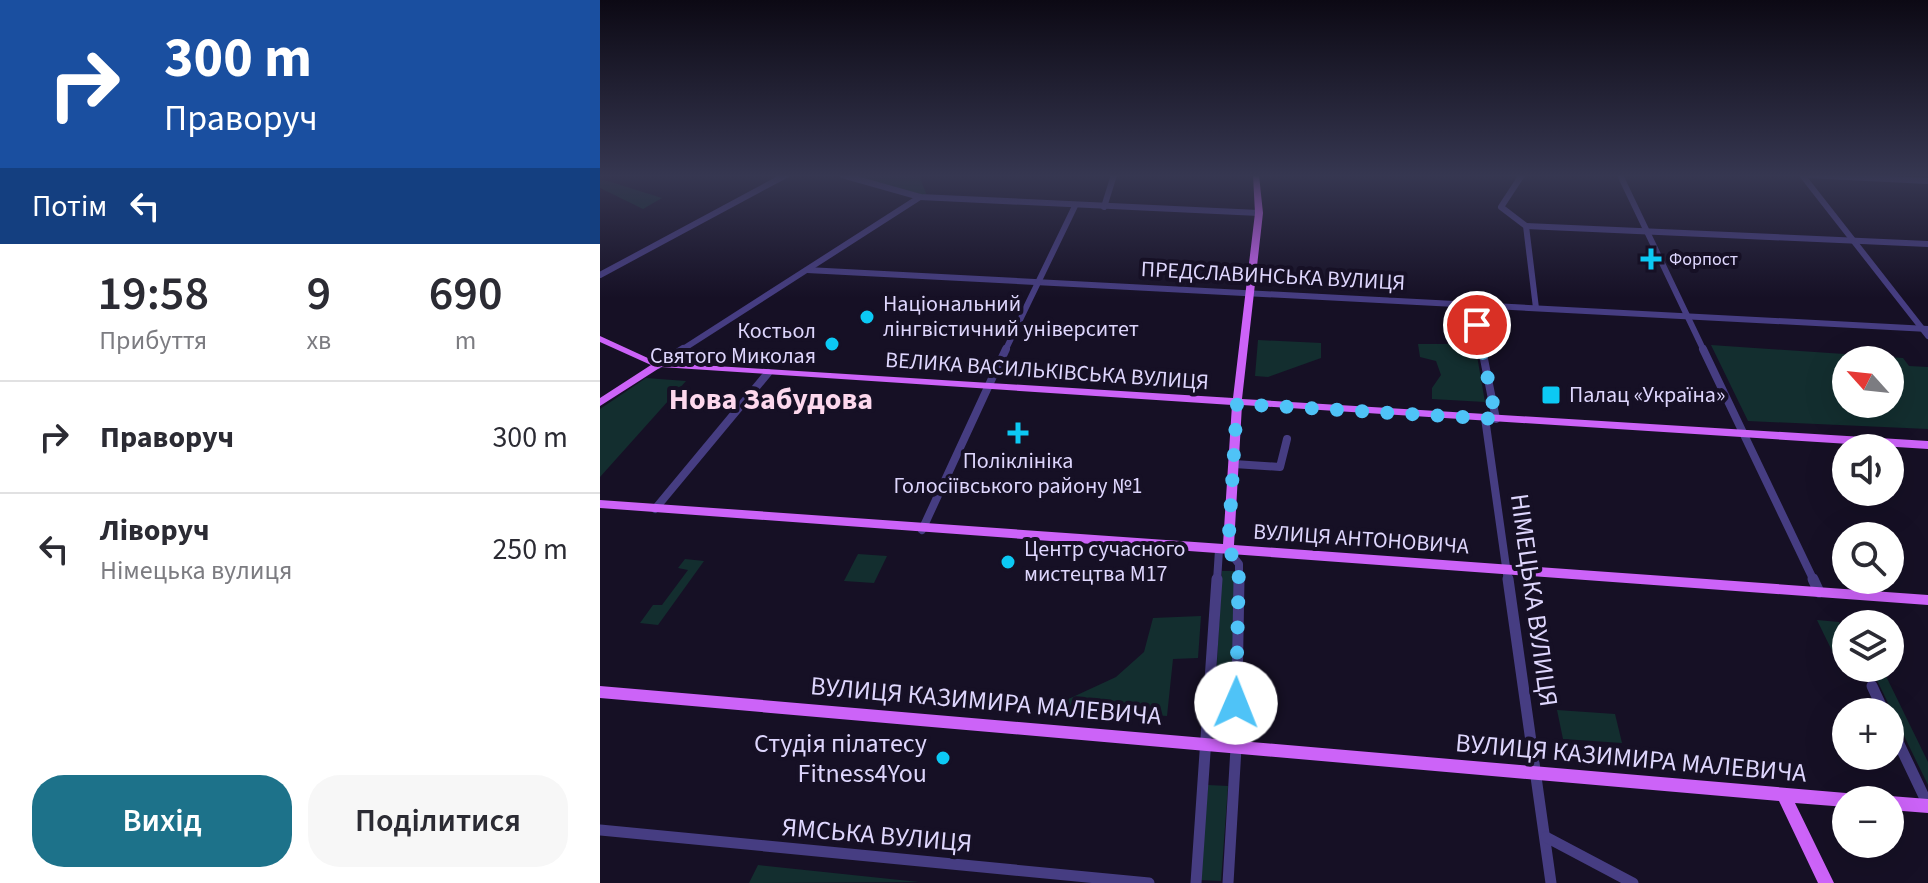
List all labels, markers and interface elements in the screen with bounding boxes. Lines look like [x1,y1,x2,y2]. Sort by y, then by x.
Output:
text: 300 m [164,19,312,98]
icon: right [32,32,136,136]
text: Праворуч [164,93,318,144]
icon: left [123,184,167,228]
text: Потім [32,185,107,228]
place label: Форпост [1669,247,1738,272]
marker: Форпост [1640,248,1662,270]
street label: ПРЕДСЛАВИНСЬКА ВУЛИЦЯ [1140,253,1406,299]
text: 19:58 [97,260,209,328]
text: 9 [307,260,331,328]
text: 690 [429,260,503,328]
place label: Національний лінгвістичний університет [883,288,1139,345]
pin [1443,291,1511,359]
icon: arrive [1455,303,1499,347]
marker: Національний лінгвістичний університет [858,308,876,326]
place label: Костьол Святого Миколая [650,315,816,372]
text: Прибуття [99,322,207,359]
text: хв [306,322,331,359]
text: m [455,322,476,359]
marker: Костьол Святого Миколая [823,335,841,353]
street label: ВЕЛИКА ВАСИЛЬКІВСЬКА ВУЛИЦЯ [884,344,1210,398]
north arrow [1832,346,1904,418]
map controls [1832,346,1904,858]
district label: Нова Забудова [669,378,873,421]
place label: Палац «Україна» [1569,379,1725,411]
marker: Палац «Україна» [1540,384,1562,406]
icon: right [32,415,76,459]
text: Праворуч [100,416,234,459]
text: 300 m [492,416,568,459]
marker: Поліклініка Голосіївського району №1 [1007,422,1029,444]
button: sound [1832,434,1904,506]
place label: Поліклініка Голосіївського району №1 [893,445,1143,502]
street label: НІМЕЦЬКА ВУЛИЦЯ [1501,491,1567,709]
text: Ліворуч [100,509,210,552]
street label: ВУЛИЦЯ АНТОНОВИЧА [1252,515,1470,563]
button: search [1832,522,1904,594]
icon: left [32,527,76,571]
text: 250 m [492,528,568,571]
place label: Центр сучасного мистецтва M17 [1024,533,1185,590]
text: Німецька вулиця [100,552,292,589]
marker: Центр сучасного мистецтва M17 [999,553,1017,571]
button: layers [1832,610,1904,682]
position arrow [1194,661,1278,745]
street label: ВУЛИЦЯ КАЗИМИРА МАЛЕВИЧА [809,667,1164,735]
button: + [1832,698,1904,770]
street label: ВУЛИЦЯ КАЗИМИРА МАЛЕВИЧА [1454,724,1809,792]
place label: Студія пілатесу Fitness4You [754,725,927,792]
marker: Студія пілатесу Fitness4You [934,749,952,767]
button: Вихід [32,775,292,867]
button: Поділитися [308,775,568,867]
button: − [1832,786,1904,858]
street label: ЯМСЬКА ВУЛИЦЯ [780,808,974,862]

